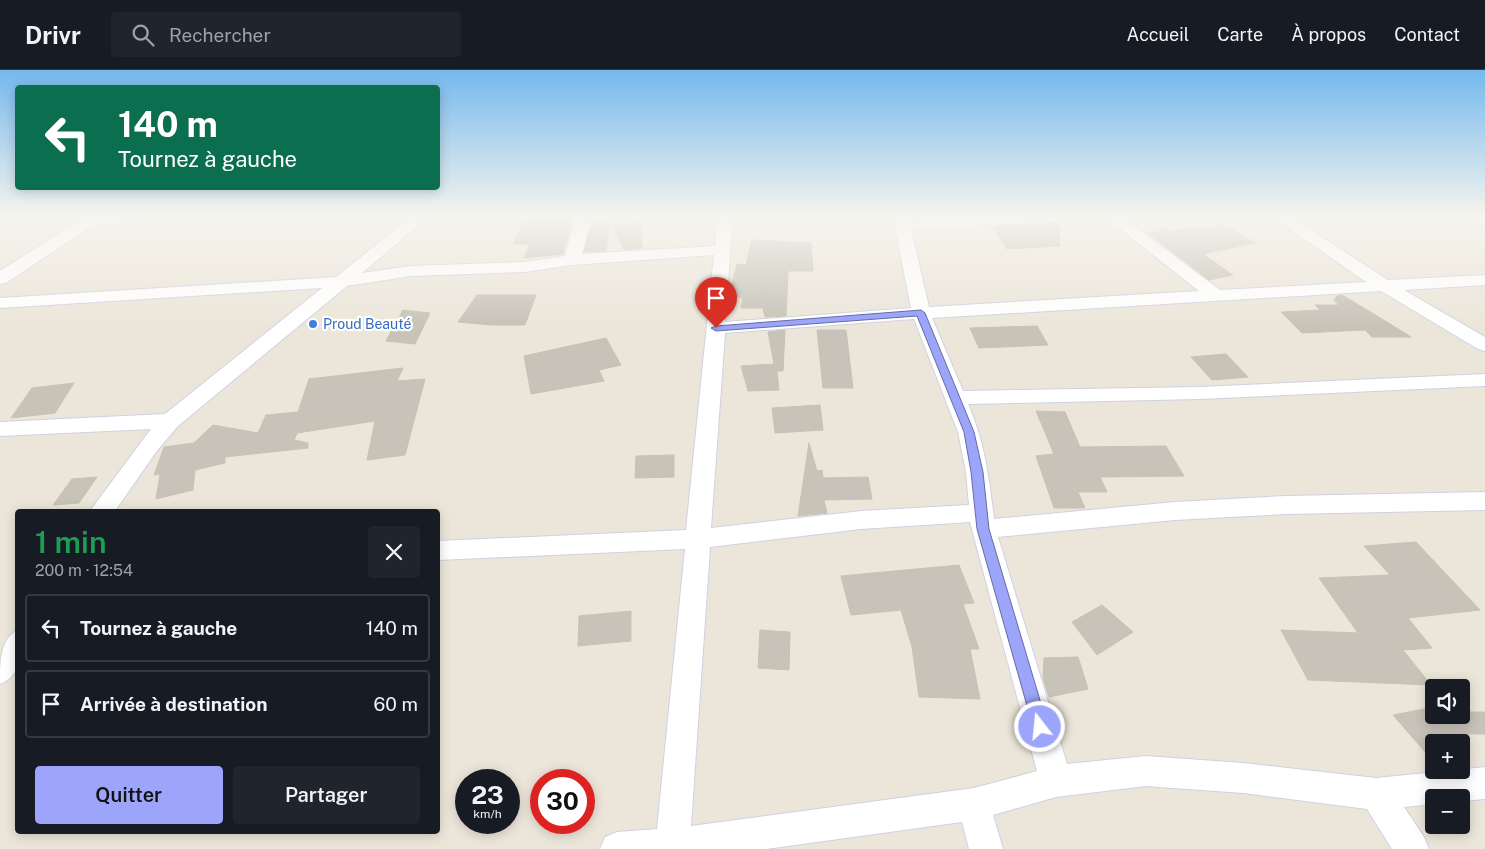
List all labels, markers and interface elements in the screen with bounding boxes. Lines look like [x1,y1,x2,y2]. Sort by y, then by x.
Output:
search box [111,12,461,57]
text: Drivr [25,21,81,49]
icon: search [129,21,157,49]
text: Rechercher [169,24,271,46]
text: Accueil [1127,24,1189,45]
text: Carte [1217,24,1263,45]
text: À propos [1291,24,1366,45]
text: Contact [1394,24,1460,45]
text: 140 m [118,104,218,145]
icon: left [35,105,100,170]
text: Tournez à gauche [118,146,297,172]
pin [695,277,737,328]
icon: arrive [702,284,730,312]
place label: Proud Beauté [323,316,411,332]
marker: Proud Beauté [307,318,319,330]
text: 1 min [35,524,106,560]
button: close [368,526,420,578]
text: 200 m · 12:54 [35,561,133,580]
icon: left [37,614,65,642]
text: Tournez à gauche [80,617,237,639]
text: 140 m [366,617,418,639]
map controls [1425,679,1470,834]
button: sound [1425,679,1470,724]
icon: arrive [37,690,65,718]
text: Arrivée à destination [80,693,268,715]
text: 60 m [374,693,418,715]
position arrow [1013,700,1065,752]
button: + [1425,734,1470,779]
button: Quitter [35,766,223,824]
button: Partager [233,766,420,824]
speed limit sign: 30 [530,769,595,834]
text: 23 [471,780,504,810]
button: − [1425,789,1470,834]
text: km/h [473,807,502,821]

